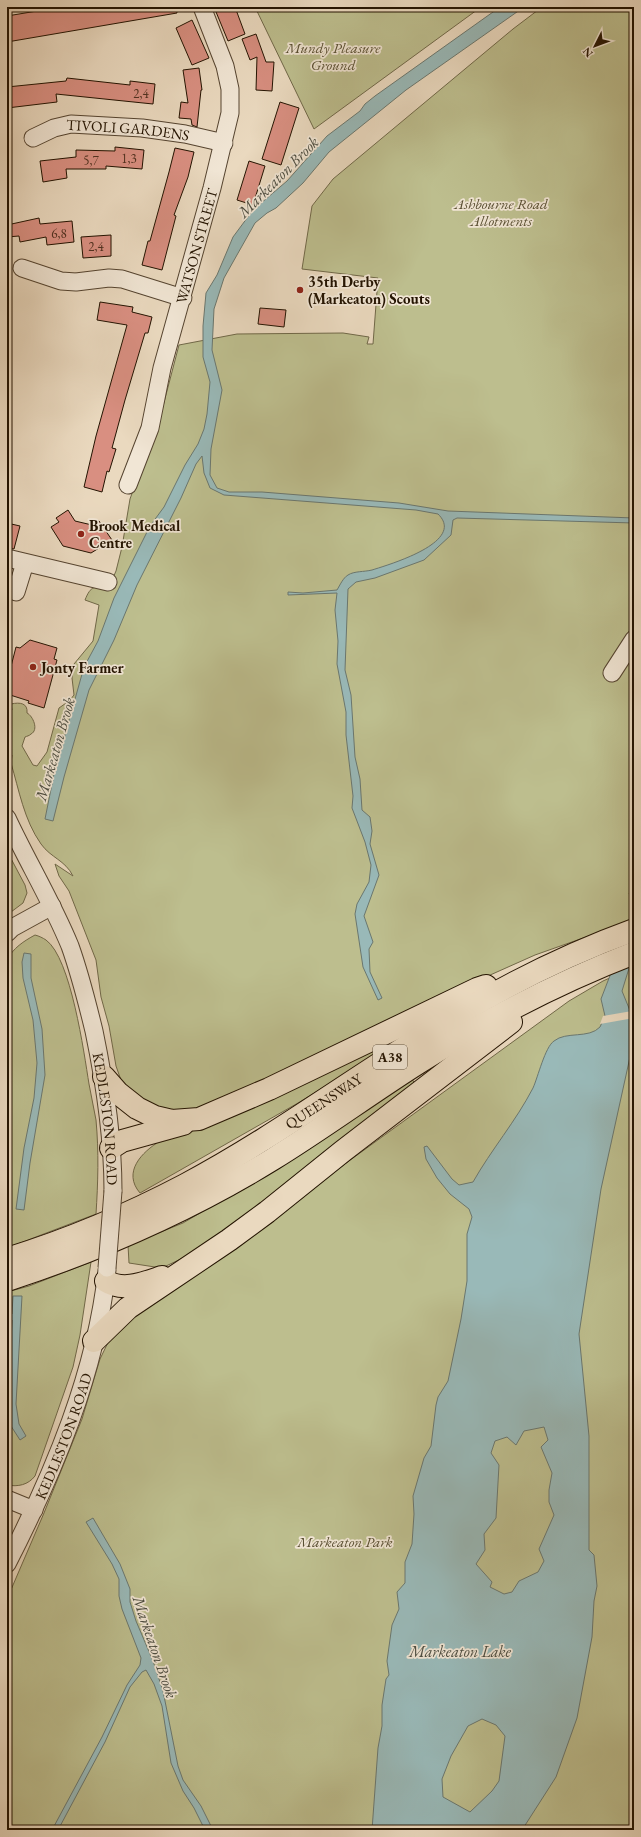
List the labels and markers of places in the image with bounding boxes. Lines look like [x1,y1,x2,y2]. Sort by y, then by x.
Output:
place label: 35th Derby (Markeaton) Scouts [308,272,430,308]
marker: 35th Derby (Markeaton) Scouts [295,285,305,295]
place label: Brook Medical Centre [89,516,181,552]
marker: Brook Medical Centre [76,529,86,539]
place label: Jonty Farmer [39,658,125,677]
marker: Jonty Farmer [28,662,38,672]

